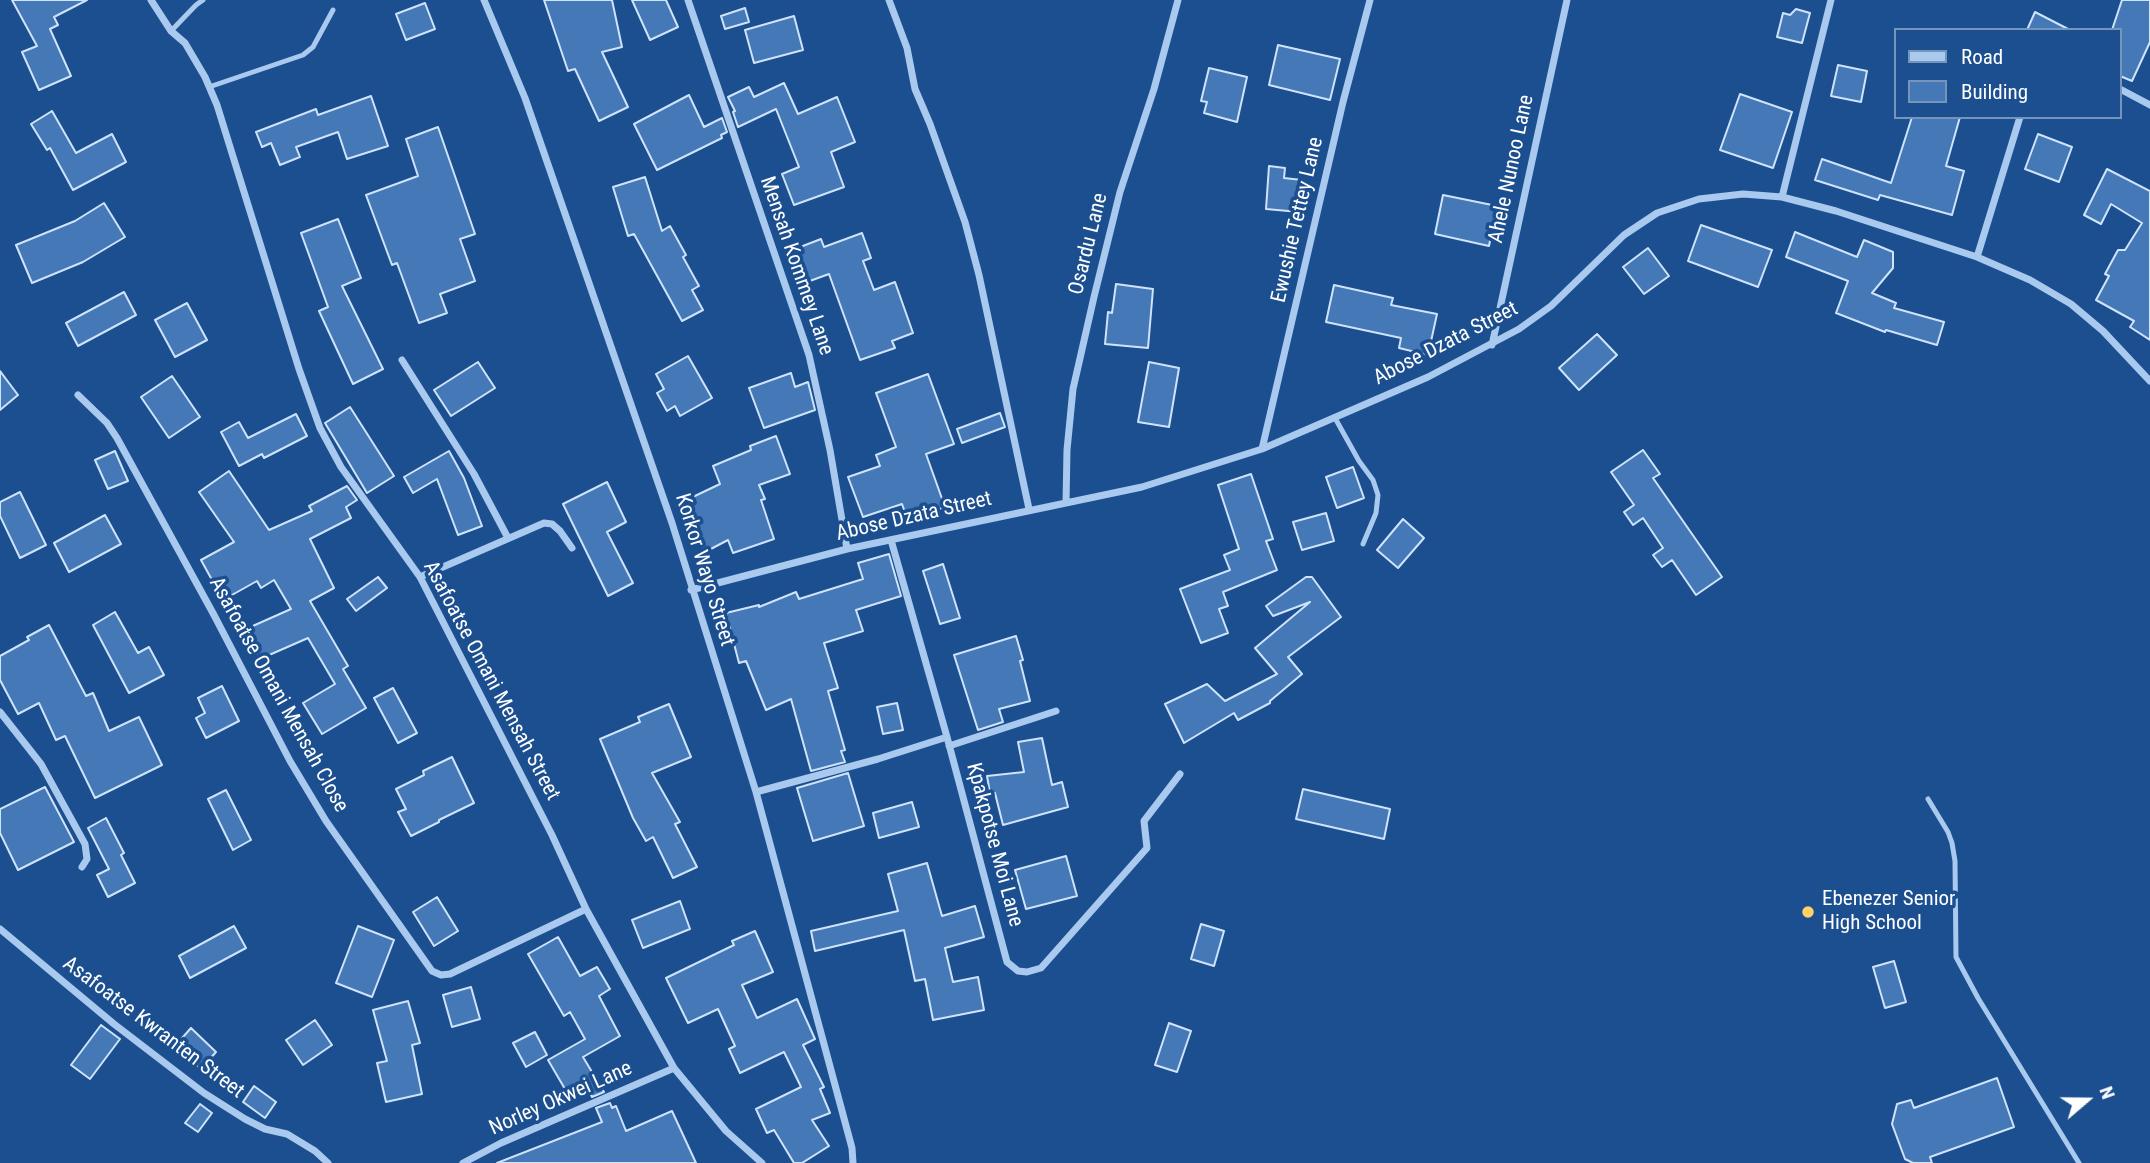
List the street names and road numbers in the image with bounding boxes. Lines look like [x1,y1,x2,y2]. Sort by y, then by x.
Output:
street label: Ahele Nunoo Lane [1484,93,1540,245]
street label: Ewushie Tettey Lane [1267,135,1329,305]
street label: Mensah Kommey Lane [754,173,838,359]
street label: Osardu Lane [1064,191,1114,297]
street label: Abose Dzata Street [1370,297,1522,391]
street label: Abose Dzata Street [834,487,994,547]
street label: Korkor Wayo Street [669,491,739,649]
street label: Asafoatse Omani Mensah Street [417,557,565,805]
street label: Asafoatse Omani Mensah Close [203,573,353,817]
street label: Kpakpotse Moi Lane [960,760,1028,930]
street label: Asafoatse Kwranten Street [57,952,249,1104]
street label: Norley Okwei Lane [486,1056,636,1142]

